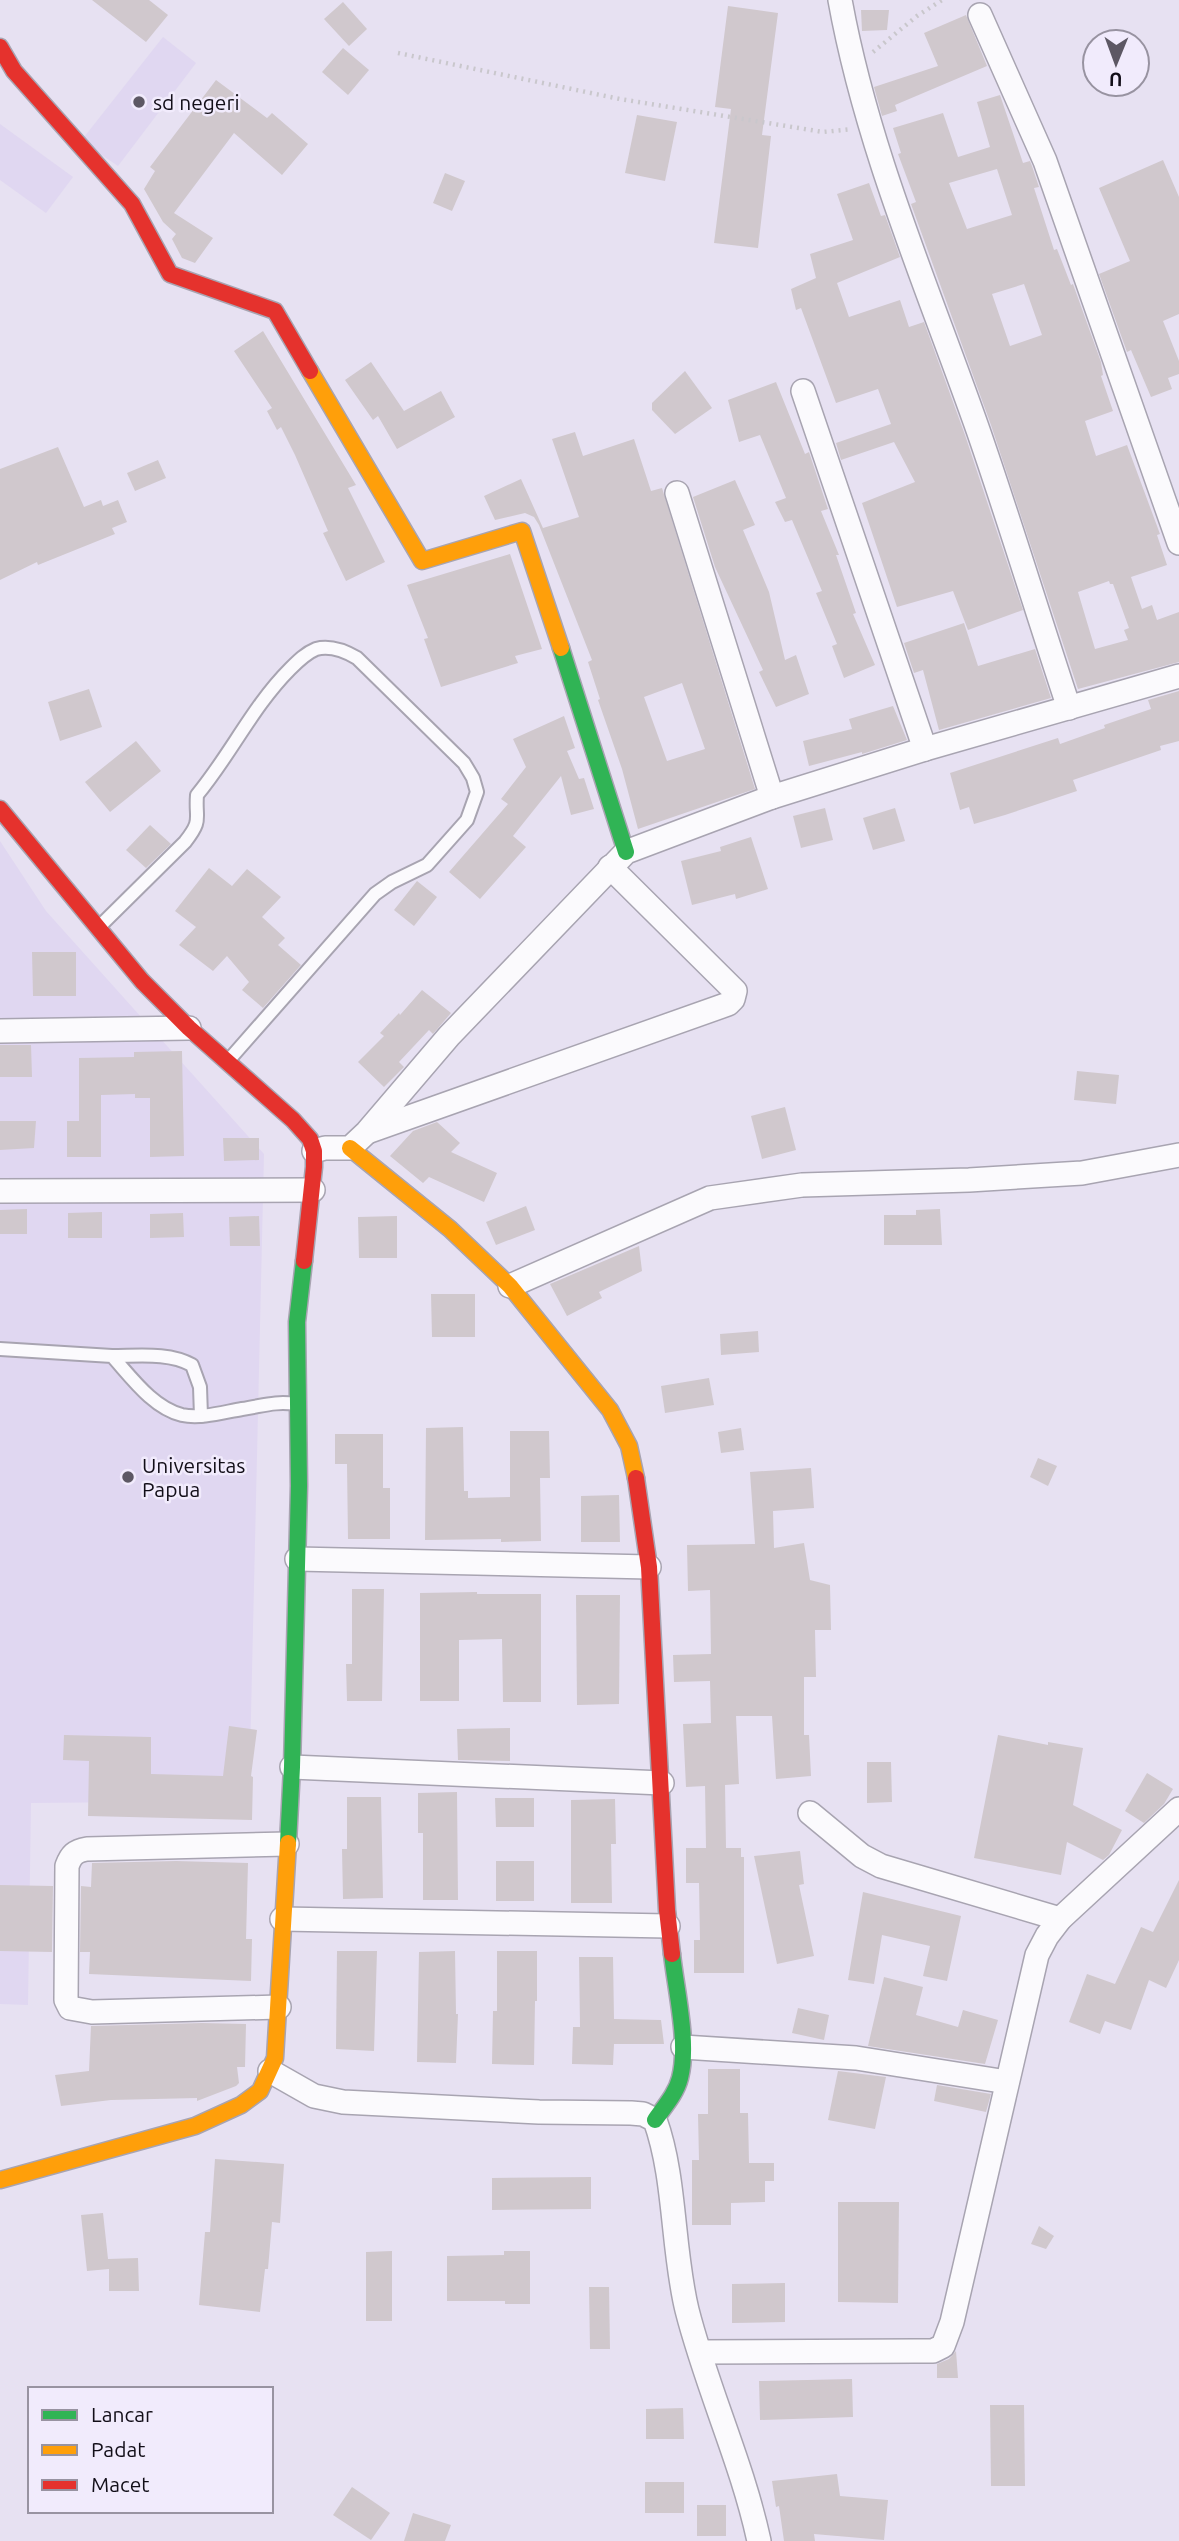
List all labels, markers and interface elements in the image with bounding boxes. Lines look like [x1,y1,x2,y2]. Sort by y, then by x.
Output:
north arrow [1081,28,1151,98]
text: U [1109,69,1123,91]
place label: sd negeri [153,90,240,114]
marker: sd negeri [131,94,147,110]
place label: Universitas Papua [142,1453,246,1501]
marker: Universitas Papua [120,1469,136,1485]
legend [28,2387,273,2513]
text: Lancar [91,2402,153,2426]
text: Padat [91,2437,146,2461]
text: Macet [91,2472,150,2496]

